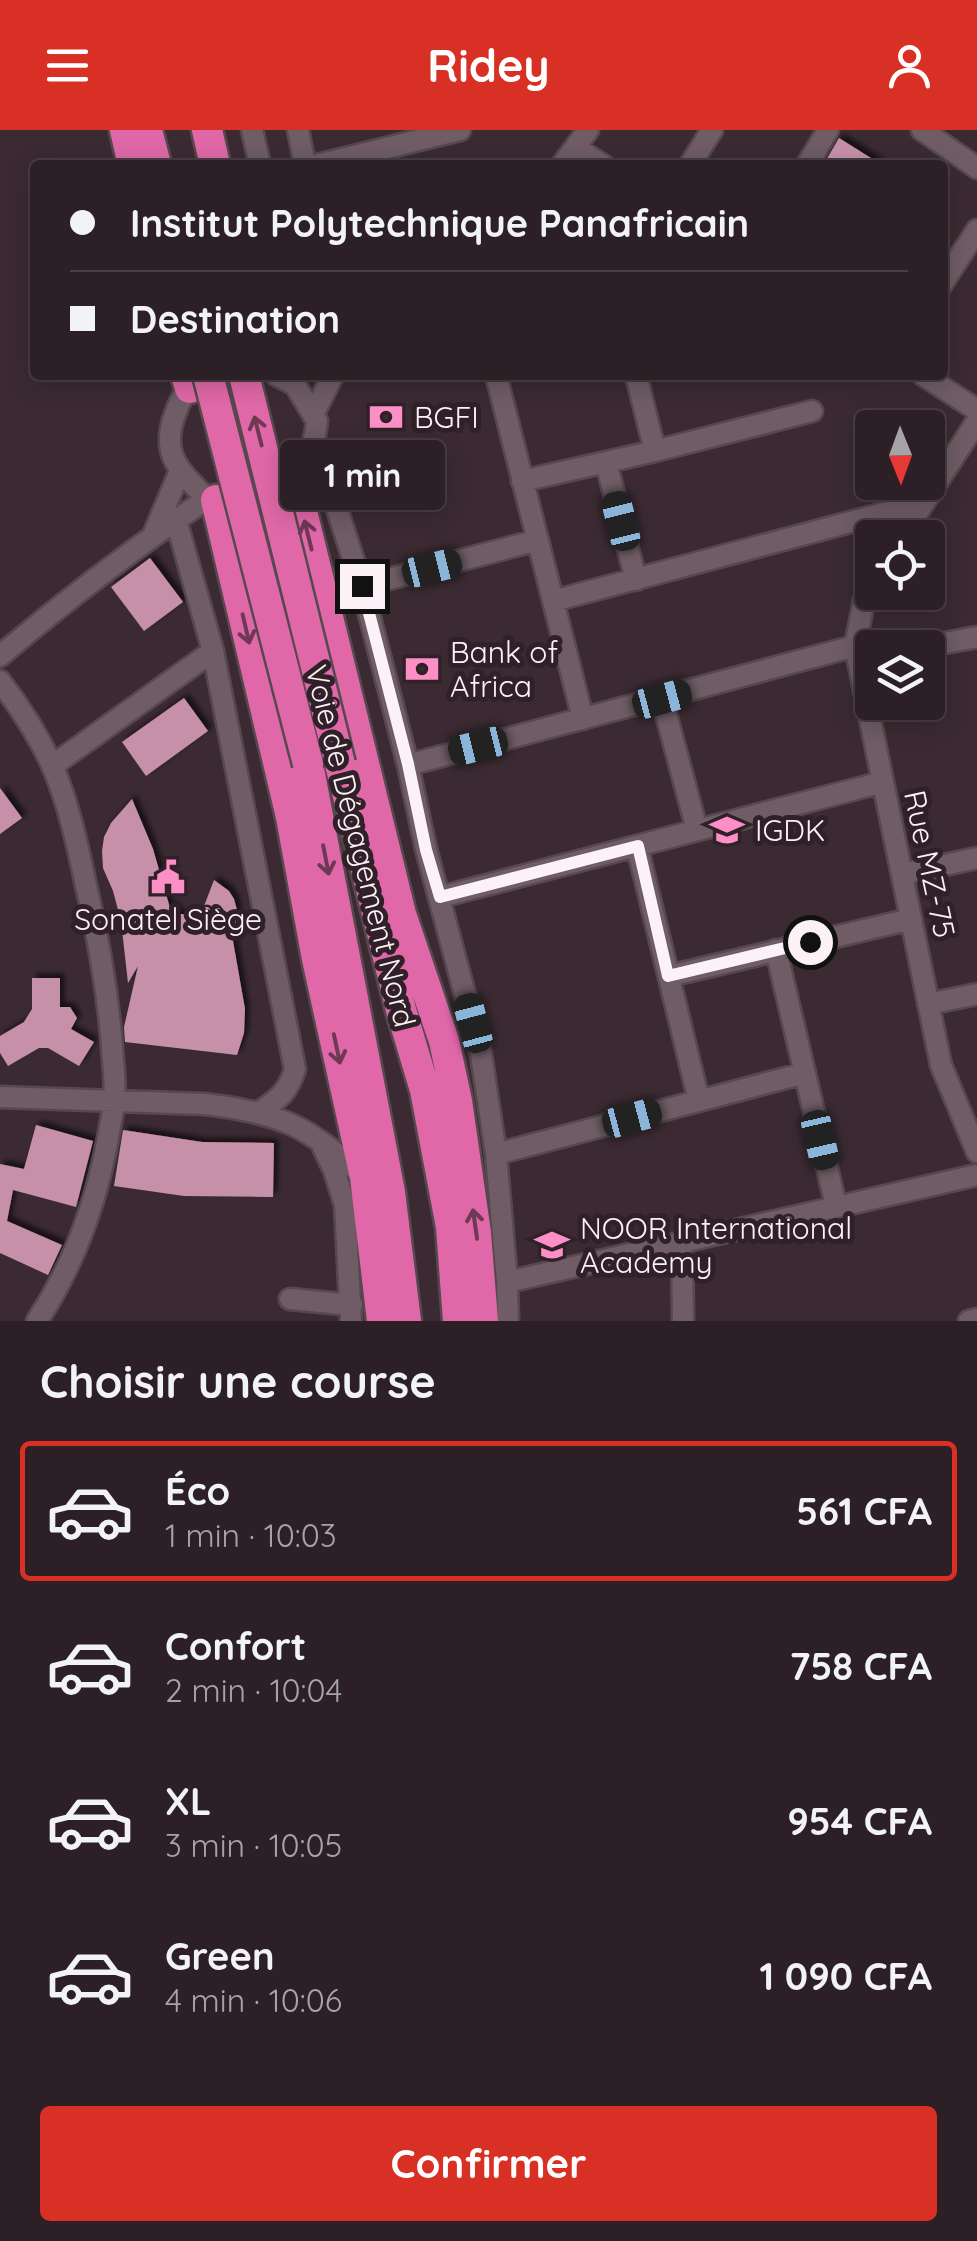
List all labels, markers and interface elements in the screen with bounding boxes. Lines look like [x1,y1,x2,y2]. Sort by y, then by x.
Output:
text: Ridey [427,37,550,93]
icon: menu [40,38,95,93]
icon: person [882,38,937,93]
text: Institut Polytechnique Panafricain [130,199,749,247]
text: Destination [130,295,340,343]
bank icon: BGFI [367,398,405,436]
place label: BGFI [414,398,479,436]
north arrow [855,410,945,500]
map controls [855,410,945,720]
one-way arrow [248,416,266,448]
callout: 1 min [280,441,444,511]
text: 1 min [324,455,401,495]
car [599,488,643,554]
one-way arrow [297,520,316,551]
button: locate [855,520,945,610]
car [399,546,465,590]
route end [340,564,385,609]
one-way arrow [238,612,256,644]
button: layers [855,630,945,720]
place label: Bank of Africa [450,633,558,705]
bank icon: Bank of Africa [403,650,441,688]
street label: Voie de Dégagement Nord [298,661,424,1031]
car [629,677,695,721]
car [445,724,511,768]
street label: Rue MZ-75 [896,787,964,941]
school or university icon: IGDK [708,811,746,849]
place label: IGDK [755,811,825,849]
one-way arrow [318,843,337,875]
public building icon: Sonatel Siège [149,858,187,896]
place label: Sonatel Siège [74,900,262,938]
route start [788,920,833,965]
car [451,990,495,1056]
one-way arrow [328,1032,347,1064]
car [599,1096,665,1140]
car [799,1107,841,1173]
one-way arrow [465,1208,483,1241]
place label: NOOR International Academy [580,1209,852,1281]
school or university icon: NOOR International Academy [533,1226,571,1264]
text: Choisir une course [40,1353,436,1409]
icon: car [45,1466,135,1556]
text: Éco [165,1467,230,1515]
text: 561 CFA [796,1487,932,1535]
text: 1 min · 10:03 [165,1515,337,1555]
icon: car [45,1621,135,1711]
text: Confort [165,1622,306,1670]
text: 758 CFA [790,1642,932,1690]
text: 2 min · 10:04 [165,1670,342,1710]
icon: car [45,1776,135,1866]
text: XL [165,1777,211,1825]
text: 954 CFA [787,1797,932,1845]
text: 3 min · 10:05 [165,1825,342,1865]
icon: car [45,1931,135,2021]
text: Green [165,1932,275,1980]
text: 1 090 CFA [759,1952,932,2000]
text: 4 min · 10:06 [165,1980,342,2020]
button: Confirmer [40,2106,937,2221]

